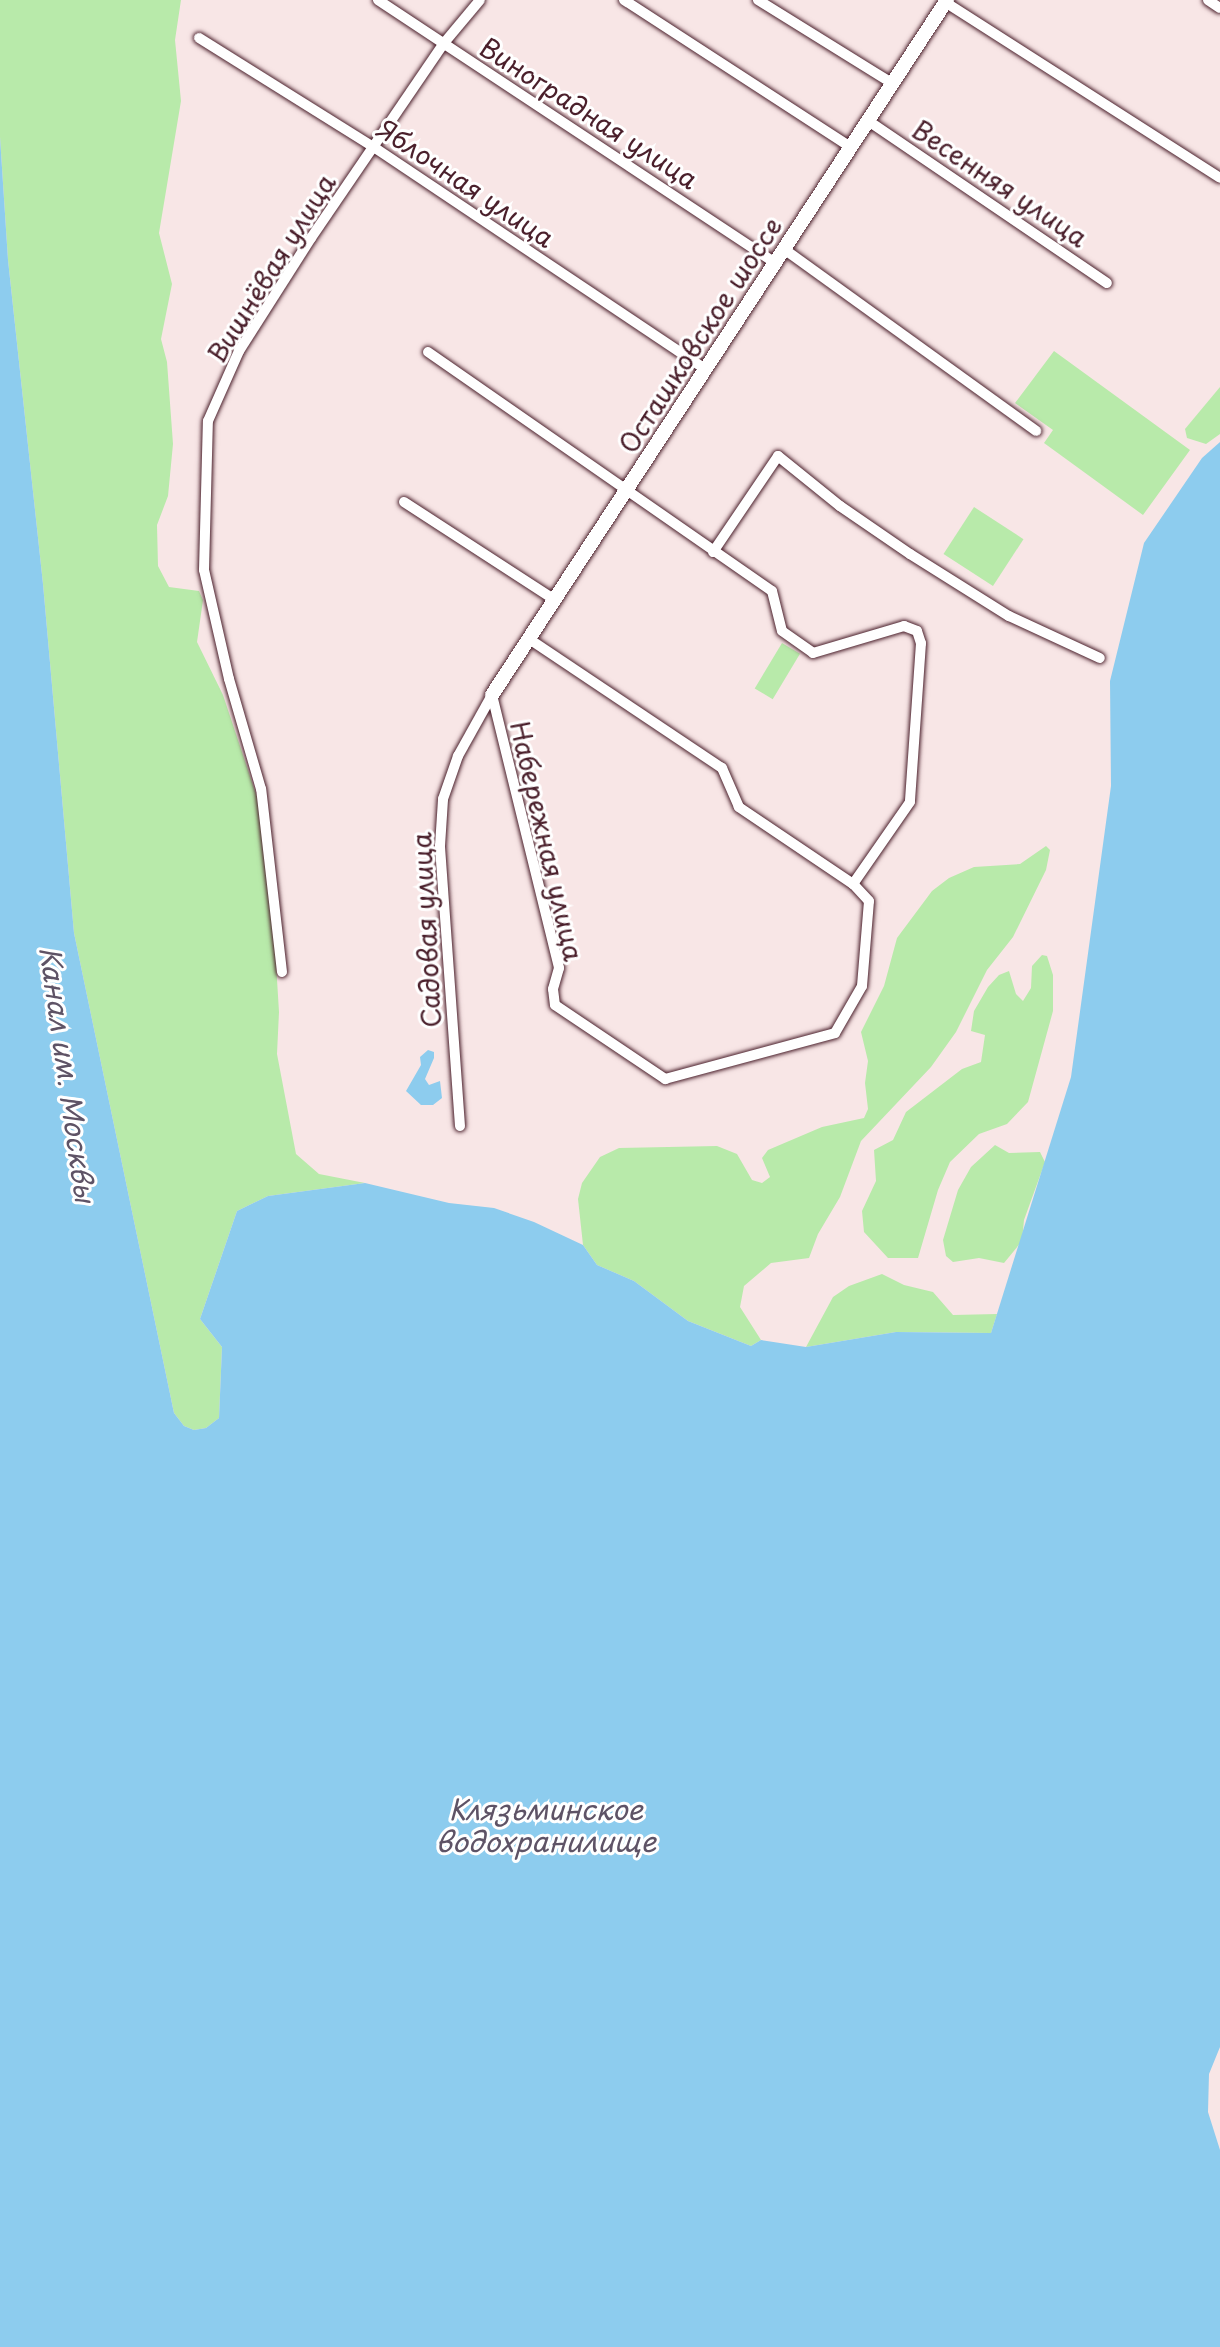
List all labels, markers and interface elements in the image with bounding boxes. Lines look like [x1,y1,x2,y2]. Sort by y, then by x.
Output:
street label: Виноградная улица [474,31,704,195]
street label: Яблочная улица [371,112,561,254]
street label: Весенняя улица [906,113,1094,253]
street label: Вишнёвая улица [200,167,342,369]
street label: Осташковское шоссе [612,211,788,459]
street label: Набережная улица [504,717,590,965]
street label: Садовая улица [405,831,447,1029]
water label: Канал им. Москвы [33,943,103,1205]
water label: Клязьминское водохранилище [436,1792,656,1858]

